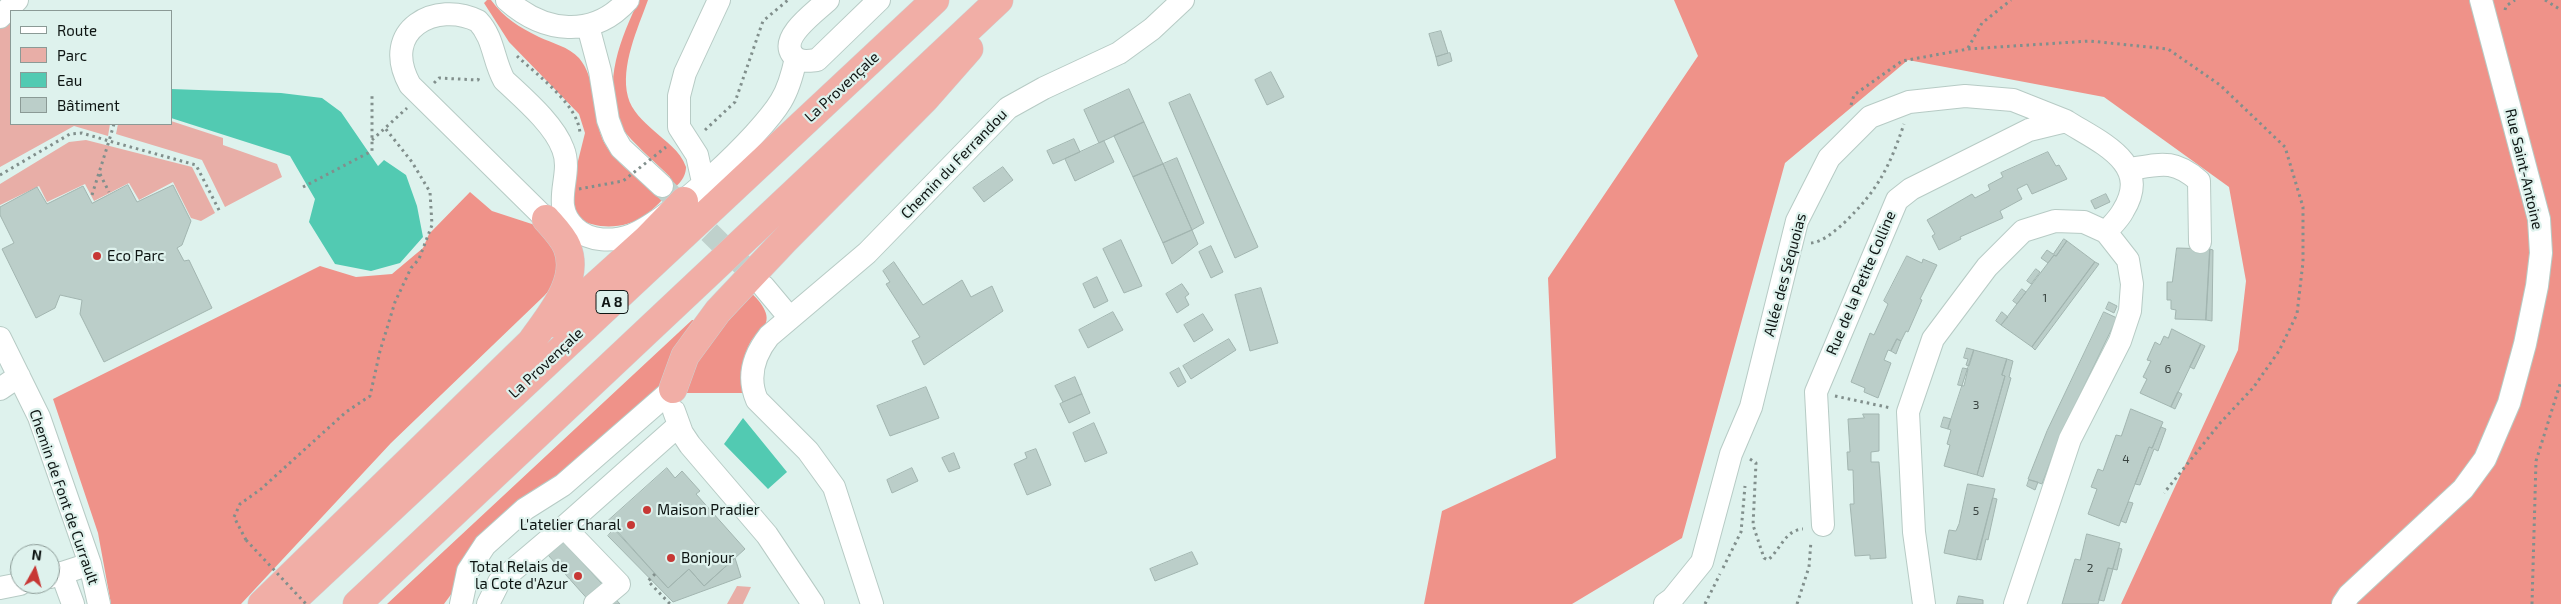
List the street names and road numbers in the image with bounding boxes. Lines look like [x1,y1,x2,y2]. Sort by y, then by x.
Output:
street label: La Provençale [801,48,883,126]
street label: Chemin du Ferrandou [897,105,1011,223]
street label: Rue Saint-Antoine [2501,107,2547,231]
street label: Rue de la Petite Colline [1822,208,1900,358]
street label: Allée des Séquoias [1760,211,1810,339]
road number: A 8 [596,290,628,314]
street label: La Provençale [505,324,587,402]
street label: Chemin de Font de Currault [25,407,103,587]

